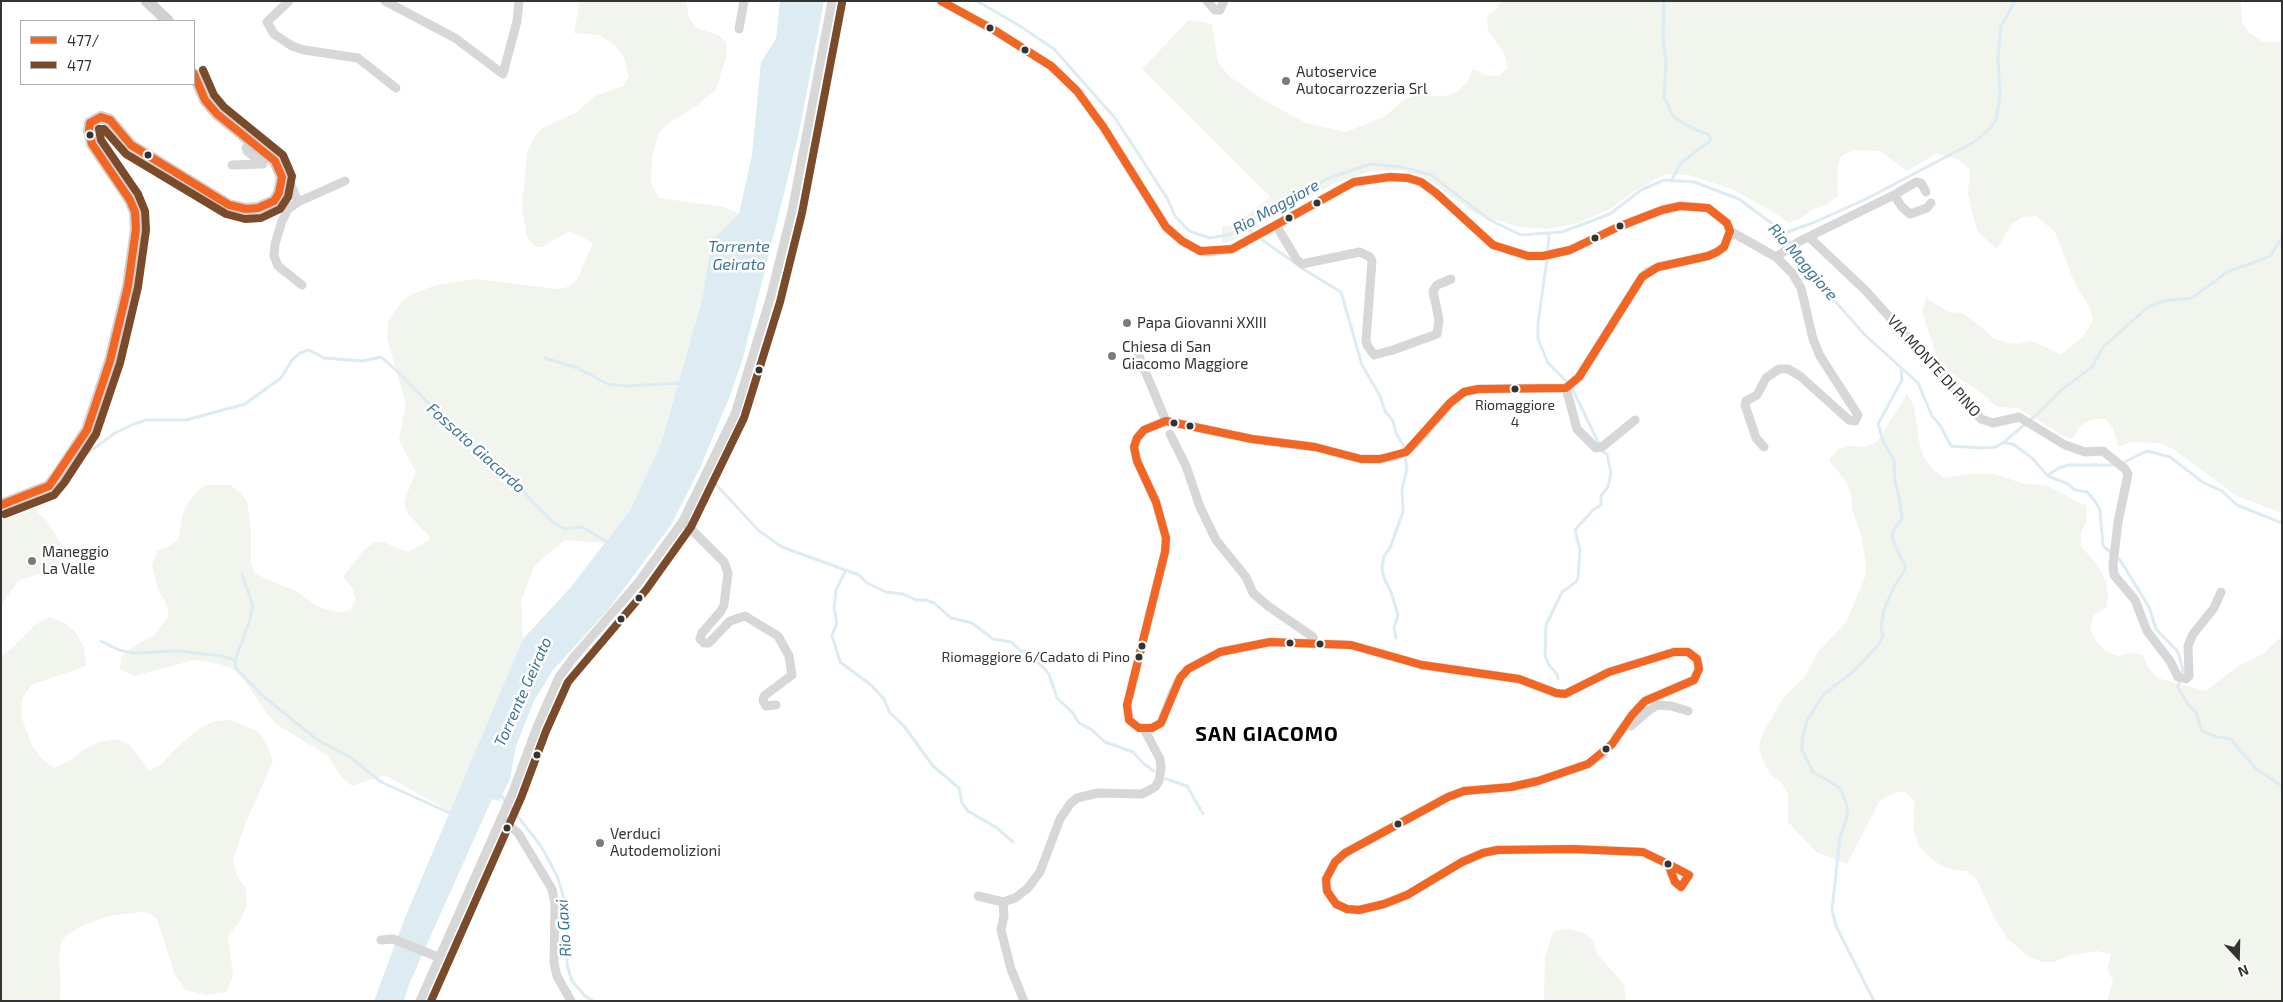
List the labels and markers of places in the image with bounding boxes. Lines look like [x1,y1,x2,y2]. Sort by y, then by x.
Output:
unlabelled marker [985,23,995,33]
unlabelled marker [1020,45,1030,55]
place label: Autoservice Autocarrozzeria Srl [1296,63,1428,98]
marker: Autoservice Autocarrozzeria Srl [1280,75,1292,87]
unlabelled marker [85,130,95,140]
unlabelled marker [143,150,153,160]
unlabelled marker [1312,198,1322,208]
unlabelled marker [1284,213,1294,223]
unlabelled marker [1615,221,1625,231]
unlabelled marker [1590,233,1600,243]
place label: Papa Giovanni XXIII [1137,314,1267,332]
marker: Papa Giovanni XXIII [1121,317,1133,329]
place label: Chiesa di San Giacomo Maggiore [1122,338,1248,373]
marker: Chiesa di San Giacomo Maggiore [1106,350,1118,362]
unlabelled marker [754,365,764,375]
marker: Riomaggiore 4 [1510,384,1520,394]
place label: Riomaggiore 4 [1475,397,1555,430]
unlabelled marker [1169,418,1179,428]
unlabelled marker [1185,421,1195,431]
place label: Maneggio La Valle [42,543,109,578]
marker: Maneggio La Valle [26,555,38,567]
unlabelled marker [634,593,644,603]
unlabelled marker [616,614,626,624]
unlabelled marker [1285,638,1295,648]
unlabelled marker [1315,639,1325,649]
unlabelled marker [1137,641,1147,651]
place label: Riomaggiore 6/Cadato di Pino [942,649,1130,665]
marker: Riomaggiore 6/Cadato di Pino [1134,652,1144,662]
unlabelled marker [1601,744,1611,754]
unlabelled marker [532,750,542,760]
unlabelled marker [1393,819,1403,829]
unlabelled marker [502,823,512,833]
place label: Verduci Autodemolizioni [610,825,721,860]
marker: Verduci Autodemolizioni [594,837,606,849]
unlabelled marker [1663,859,1673,869]

